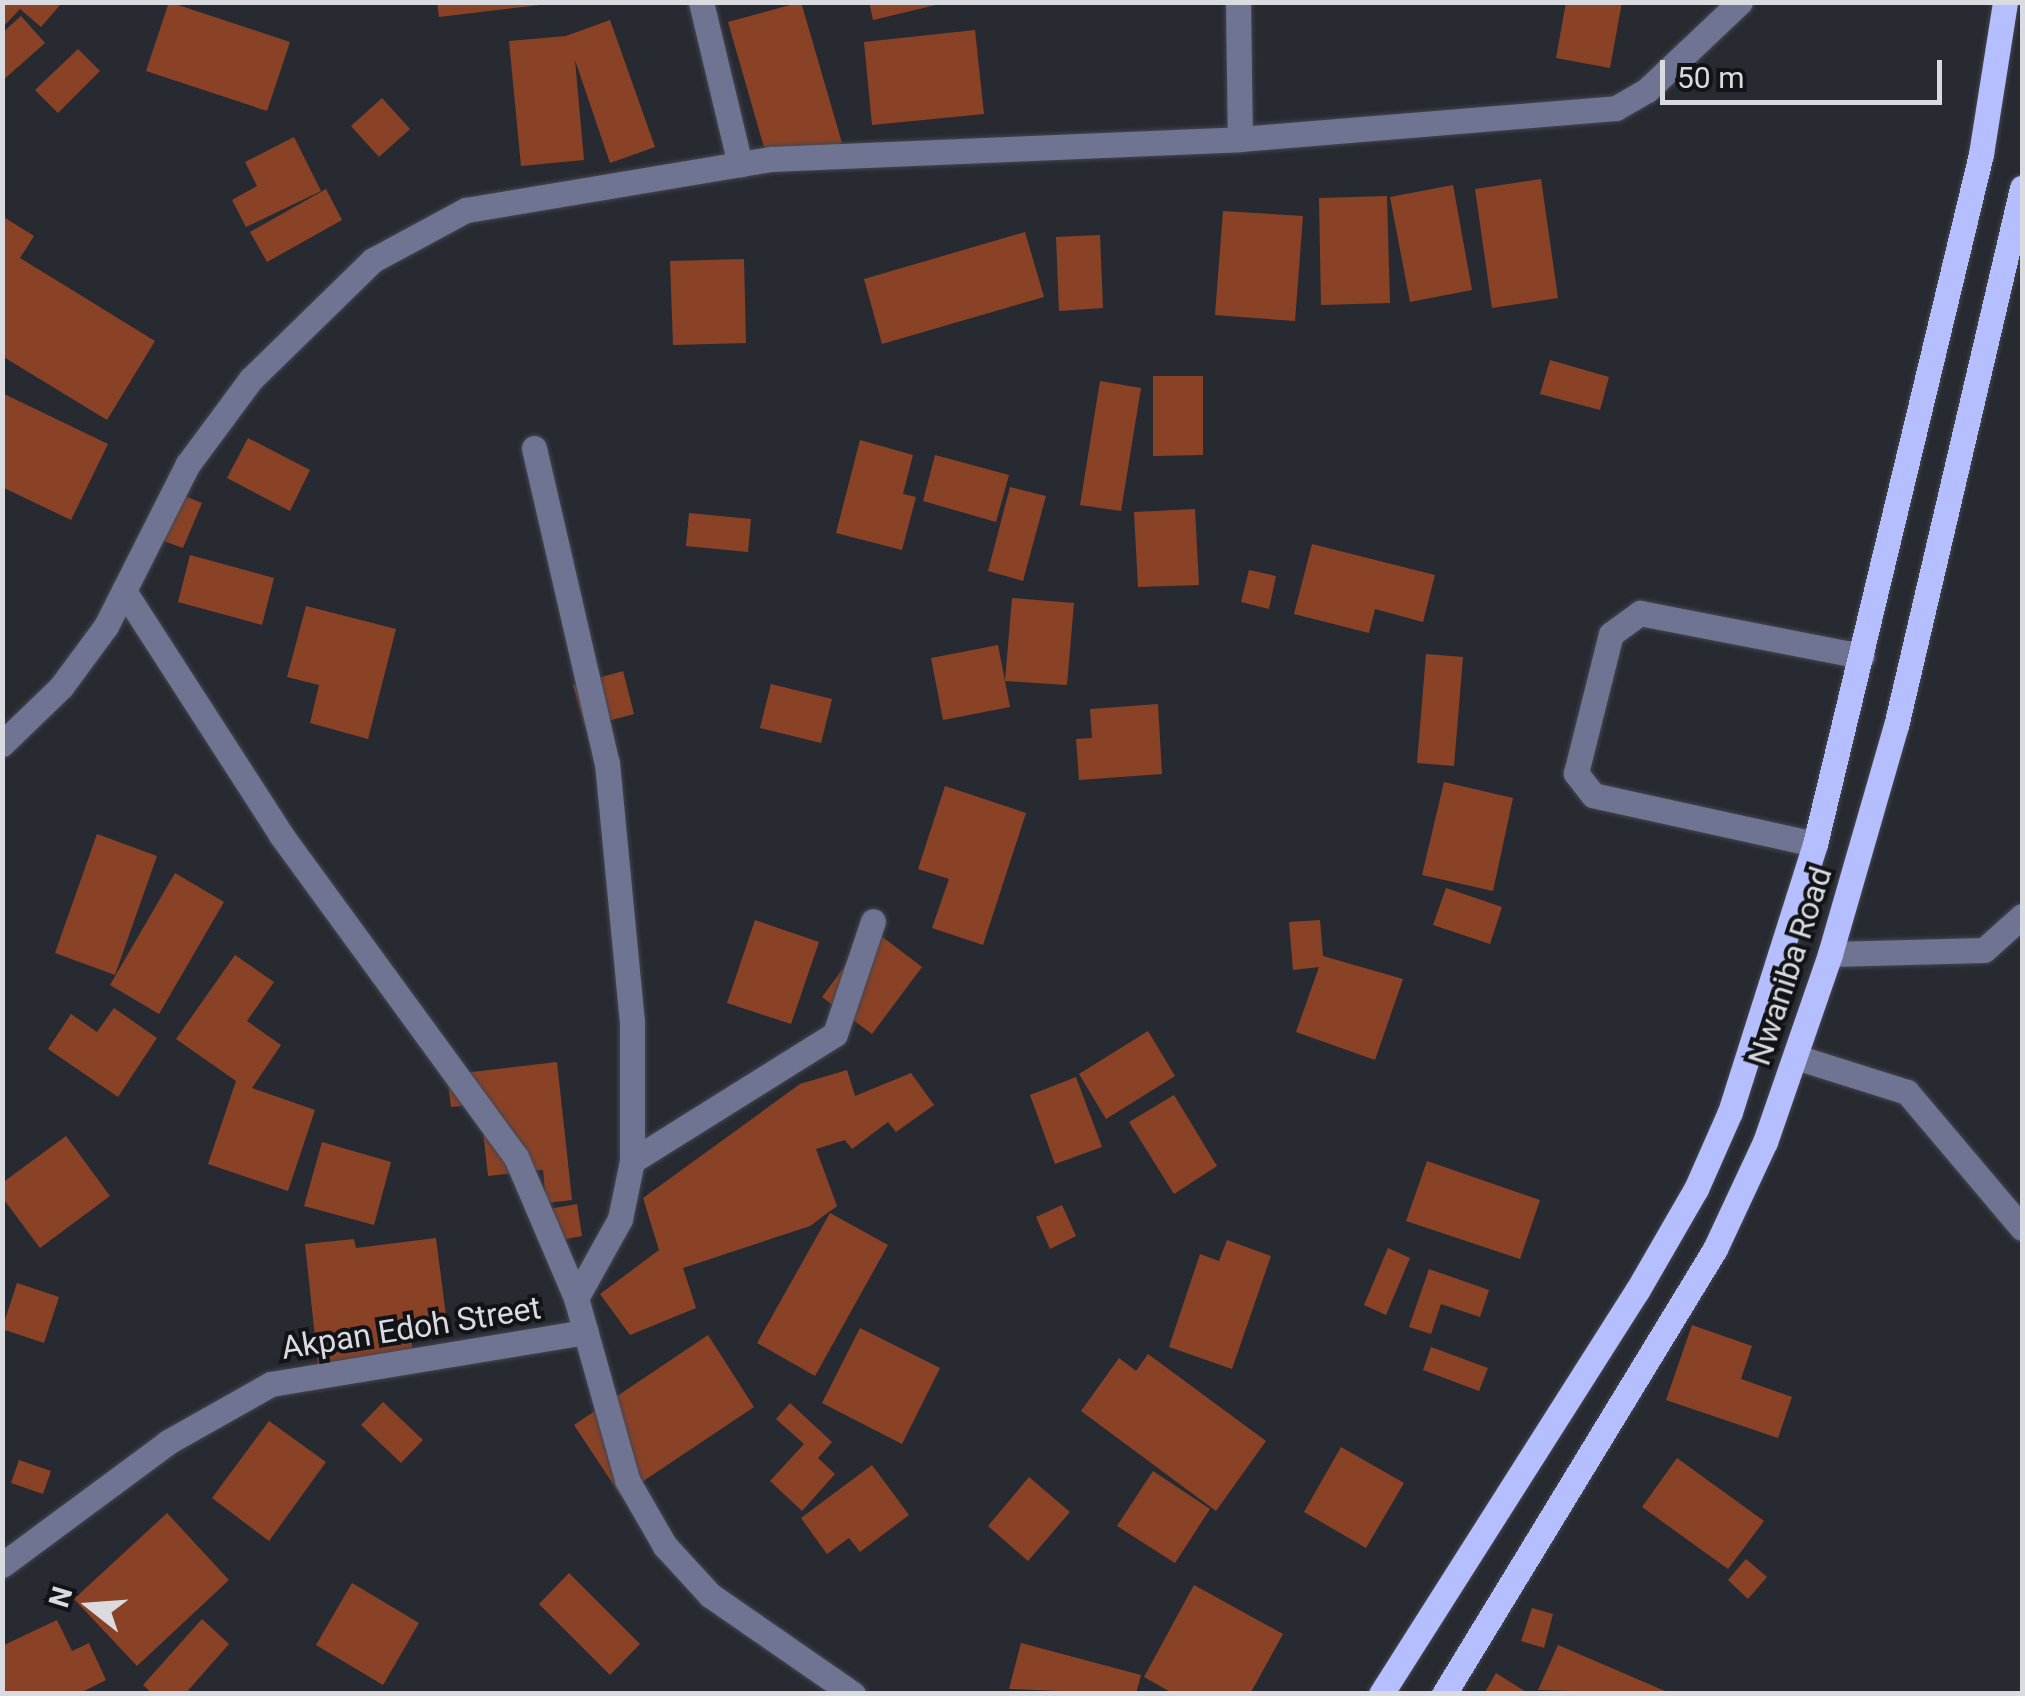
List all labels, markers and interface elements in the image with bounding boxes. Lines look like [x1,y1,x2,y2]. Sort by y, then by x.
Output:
scale bar [1665,40,1948,102]
text: 50 m [1677,60,1744,95]
street label: Nwaniba Road [1740,862,1840,1070]
street label: Akpan Edoh Street [278,1289,544,1367]
north arrow [40,1556,140,1656]
text: N [42,1583,79,1611]

